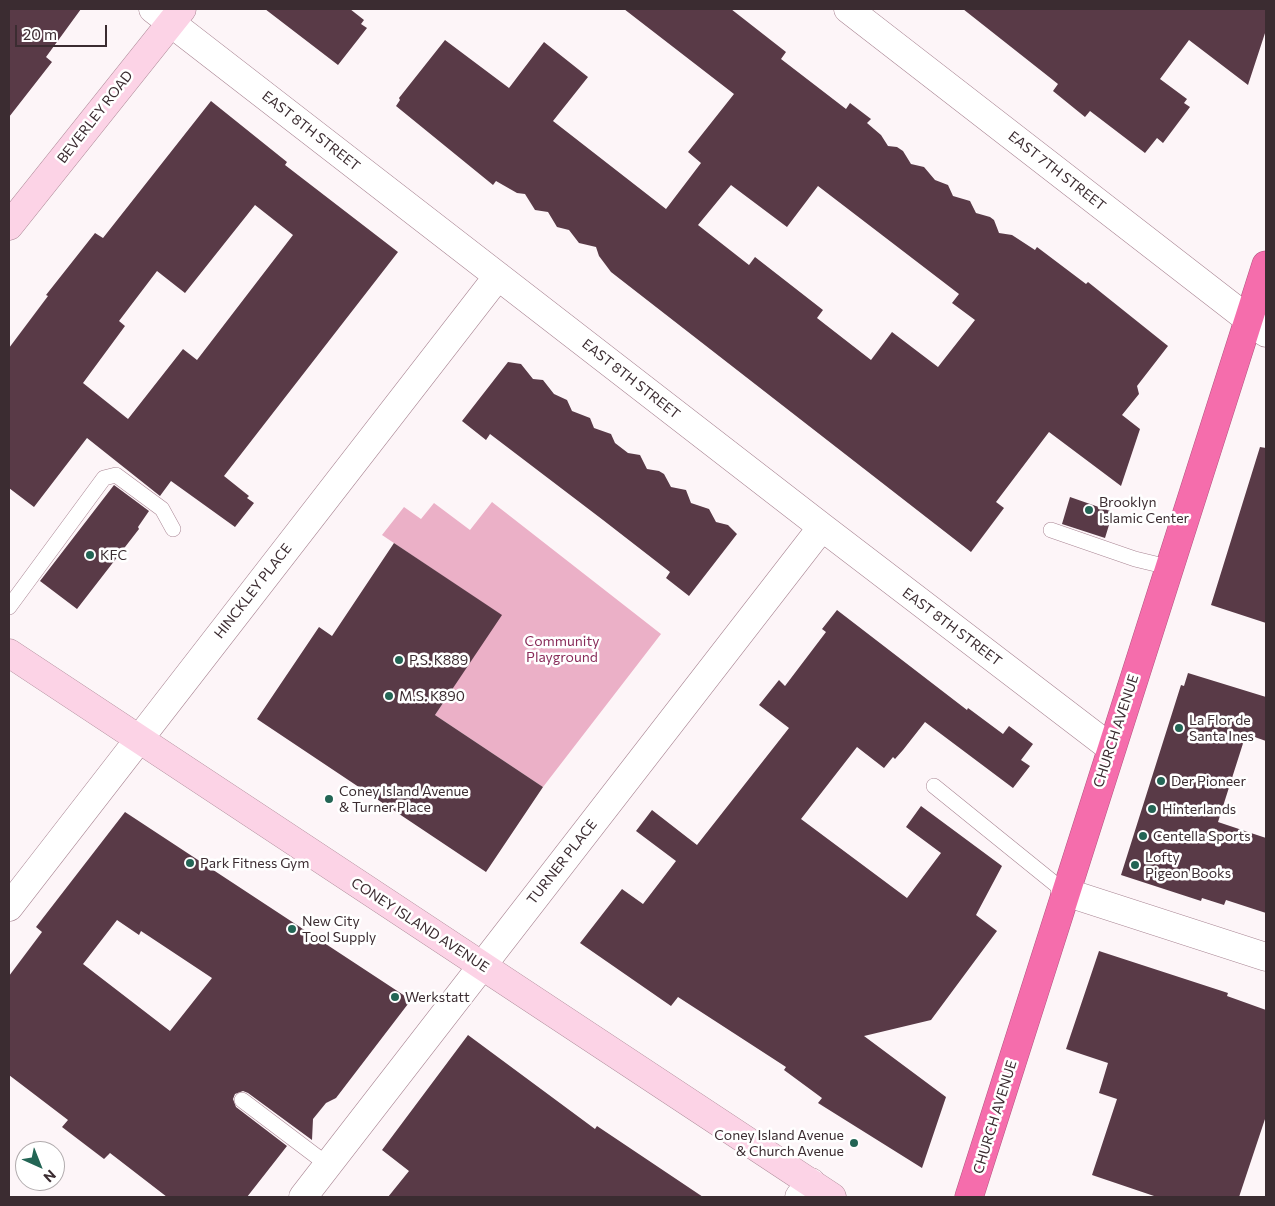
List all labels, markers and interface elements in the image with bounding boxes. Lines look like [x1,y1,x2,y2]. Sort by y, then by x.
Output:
scale bar [18,15,110,47]
text: 20 m [23,25,57,43]
street label: BEVERLEY ROAD [54,67,136,167]
street label: EAST 8TH STREET [259,87,363,175]
street label: EAST 7TH STREET [1005,128,1109,214]
street label: EAST 8TH STREET [579,335,683,423]
place label: Brooklyn Islamic Center [1099,494,1189,526]
marker: Brooklyn Islamic Center [1083,504,1095,516]
street label: HINCKLEY PLACE [211,540,295,642]
place label: KFC [100,547,127,563]
marker: KFC [84,549,96,561]
street label: EAST 8TH STREET [899,584,1005,670]
park label: Community Playground [525,633,599,666]
place label: P.S. K889 [409,652,468,668]
marker: P.S. K889 [393,654,405,666]
street label: CHURCH AVENUE [1090,672,1142,790]
place label: M.S. K890 [399,688,465,704]
marker: M.S. K890 [383,690,395,702]
place label: La Flor de Santa Ines [1189,712,1254,744]
marker: La Flor de Santa Ines [1173,722,1185,734]
place label: Der Pioneer [1171,773,1246,789]
marker: Der Pioneer [1155,775,1167,787]
place label: Coney Island Avenue & Turner Place [339,783,469,816]
marker: Coney Island Avenue & Turner Place [323,793,335,805]
place label: Hinterlands [1162,801,1236,817]
marker: Hinterlands [1146,803,1158,815]
street label: TURNER PLACE [524,816,600,908]
place label: Centella Sports [1153,828,1251,844]
marker: Centella Sports [1137,830,1149,842]
place label: Lofty Pigeon Books [1145,849,1231,882]
place label: Park Fitness Gym [200,855,310,871]
marker: Park Fitness Gym [184,857,196,869]
marker: Lofty Pigeon Books [1129,859,1141,871]
street label: CONEY ISLAND AVENUE [348,874,492,976]
place label: New City Tool Supply [302,913,376,946]
marker: New City Tool Supply [286,923,298,935]
place label: Werkstatt [405,989,470,1005]
marker: Werkstatt [389,991,401,1003]
street label: CHURCH AVENUE [970,1058,1020,1176]
place label: Coney Island Avenue & Church Avenue [714,1127,844,1160]
marker: Coney Island Avenue & Church Avenue [848,1137,860,1149]
north arrow [15,1141,65,1191]
text: N [40,1167,60,1186]

